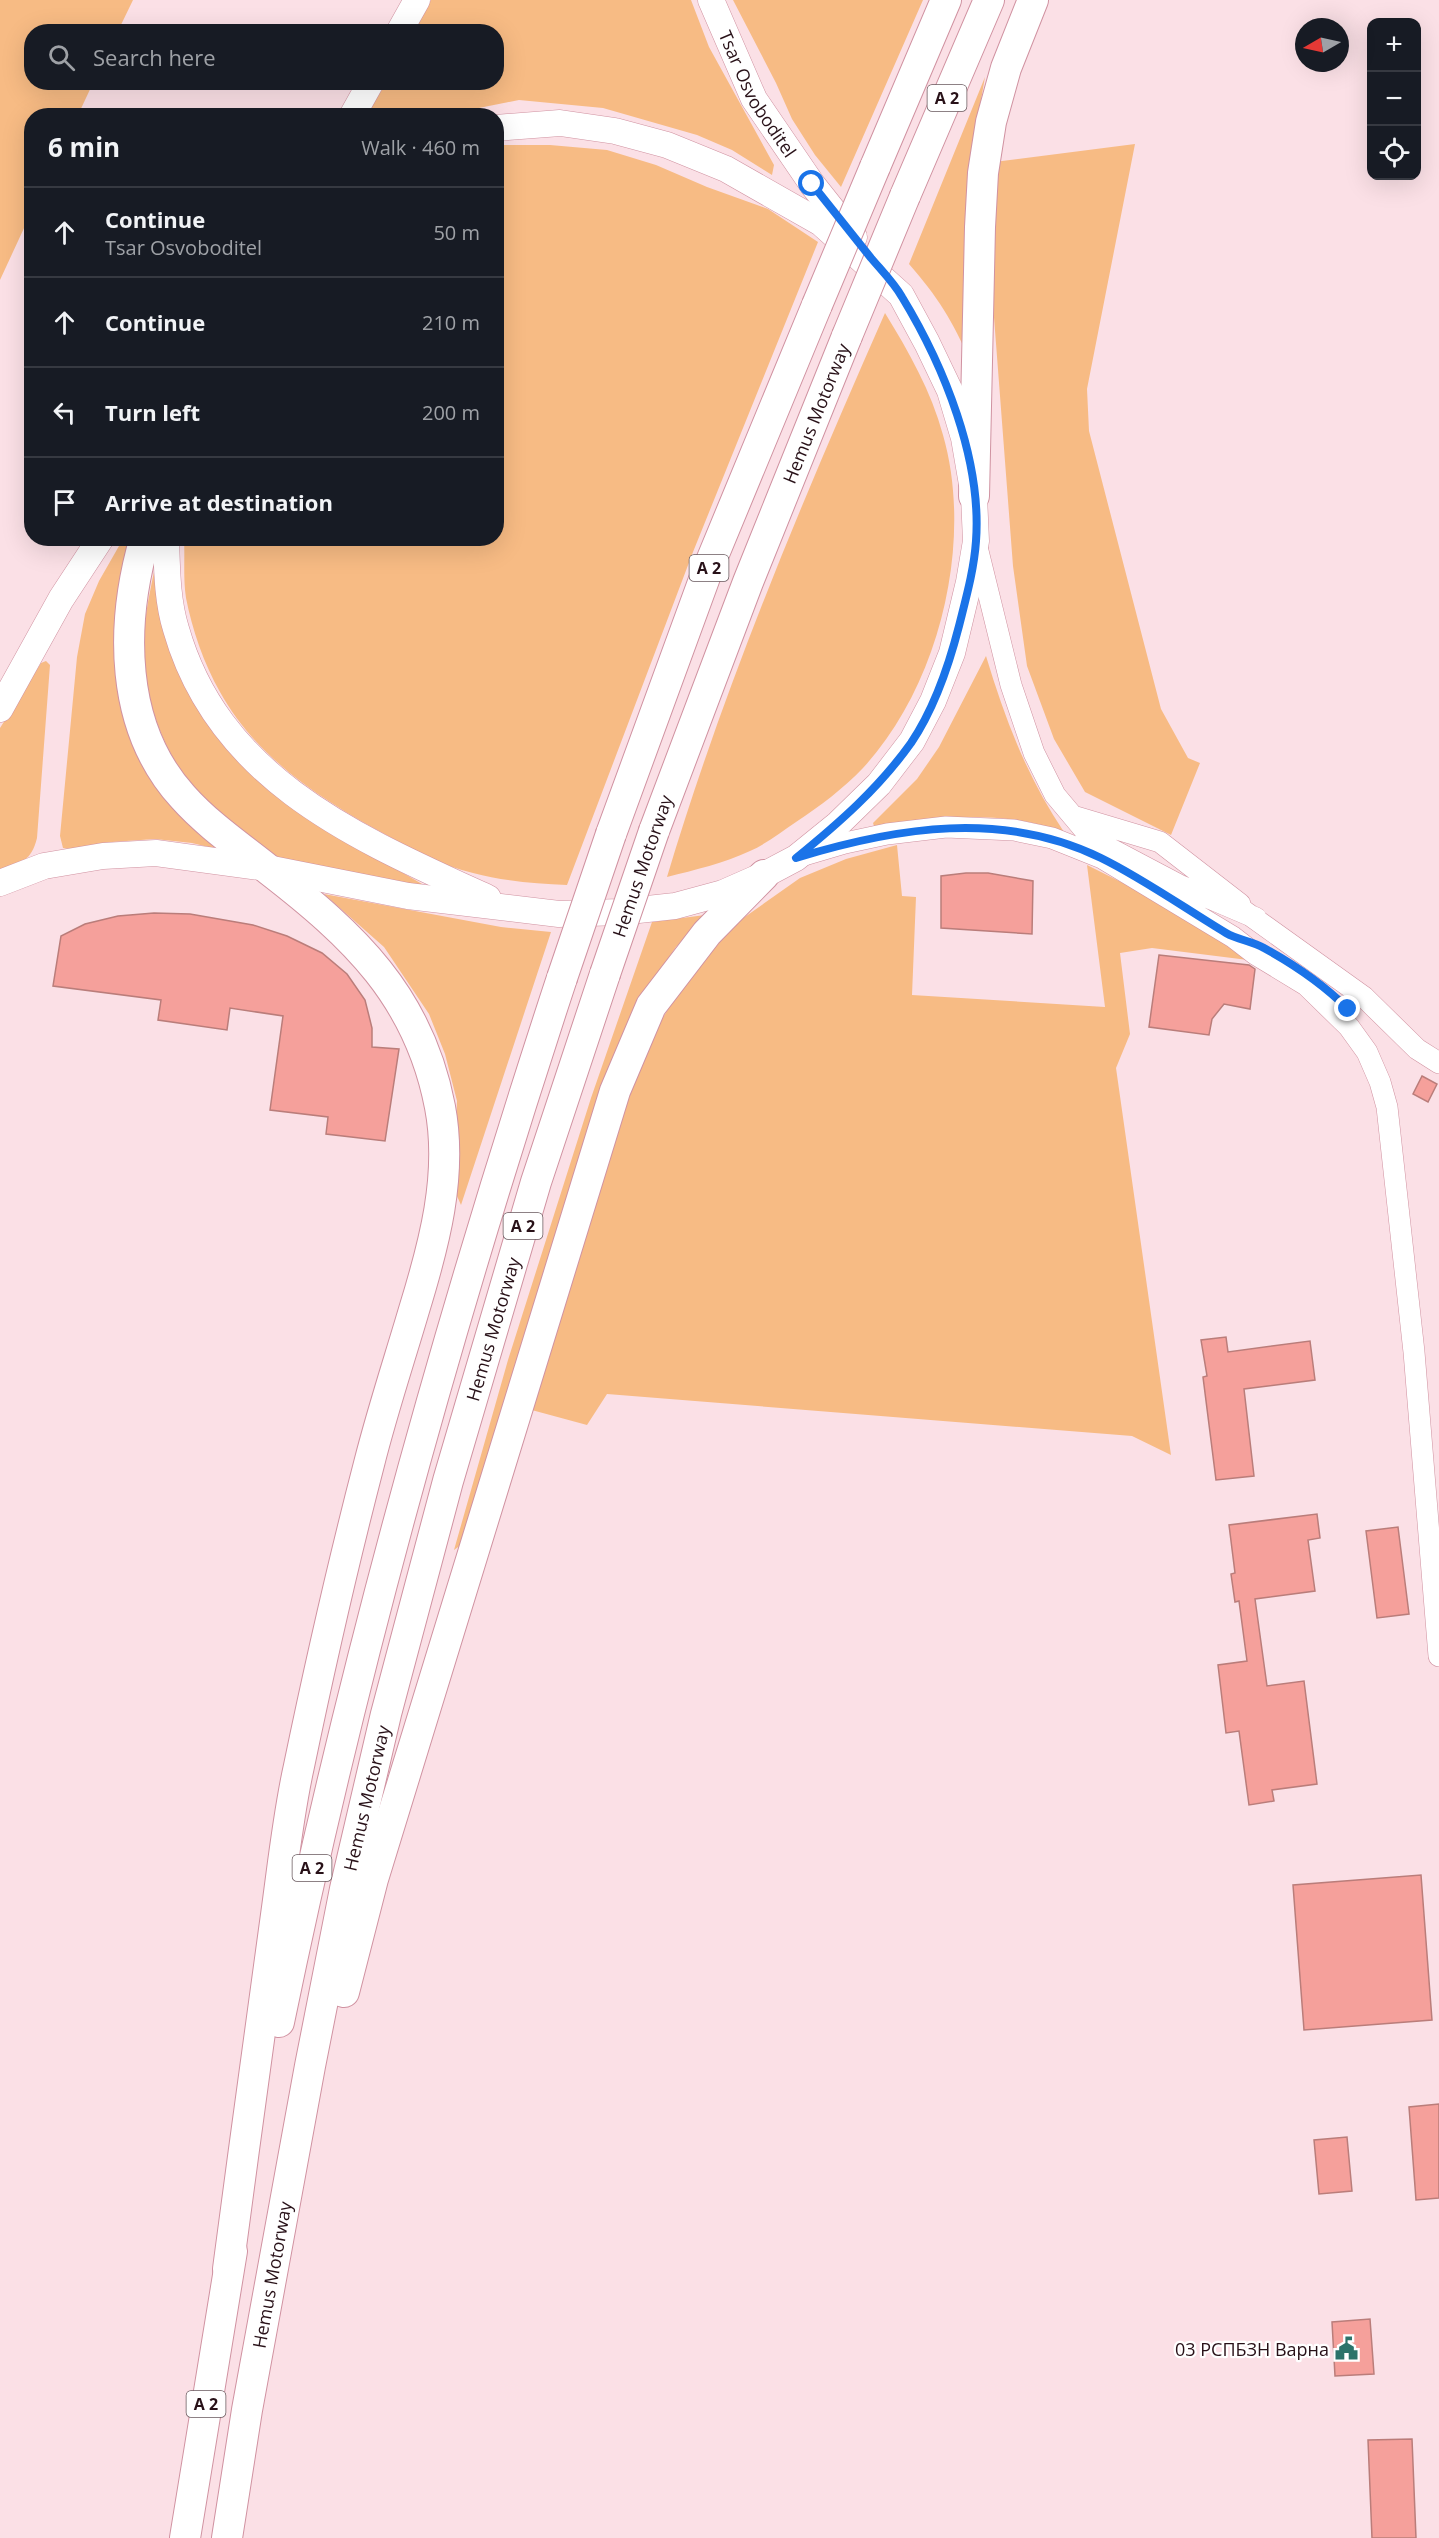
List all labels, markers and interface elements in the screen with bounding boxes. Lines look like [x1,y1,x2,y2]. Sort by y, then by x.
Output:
north arrow [1295,18,1349,72]
map controls [1367,18,1421,180]
button: + [1367,18,1421,72]
search box [24,24,504,90]
street label: Tsar Osvoboditel [714,27,802,162]
icon: search [45,41,78,74]
text: Search here [93,42,216,72]
button: − [1367,72,1421,126]
road number: A 2 [928,85,966,111]
button: locate [1367,126,1421,180]
text: 6 min [48,129,120,165]
text: Walk · 460 m [361,134,480,161]
route start [798,170,824,196]
text: Continue [105,204,205,234]
icon: ahead [48,216,81,249]
text: 50 m [433,219,480,246]
text: Tsar Osvoboditel [105,234,262,261]
icon: ahead [48,306,81,339]
text: Continue [105,307,205,337]
text: 210 m [422,309,480,336]
street label: Hemus Motorway [777,339,855,487]
icon: left [48,396,81,429]
text: Turn left [105,397,200,427]
text: 200 m [422,399,480,426]
icon: arrive [48,486,81,519]
text: Arrive at destination [105,487,333,517]
road number: A 2 [690,555,728,581]
street label: Hemus Motorway [606,791,678,940]
route end [1334,995,1360,1021]
road number: A 2 [504,1213,542,1239]
street label: Hemus Motorway [460,1253,526,1404]
street label: Hemus Motorway [338,1722,395,1873]
road number: A 2 [292,1855,332,1881]
street label: Hemus Motorway [247,2198,297,2350]
public building icon: 03 РСПБЗН Варна [1334,2336,1360,2362]
place label: 03 РСПБЗН Варна [1175,2337,1329,2361]
road number: A 2 [186,2391,226,2417]

